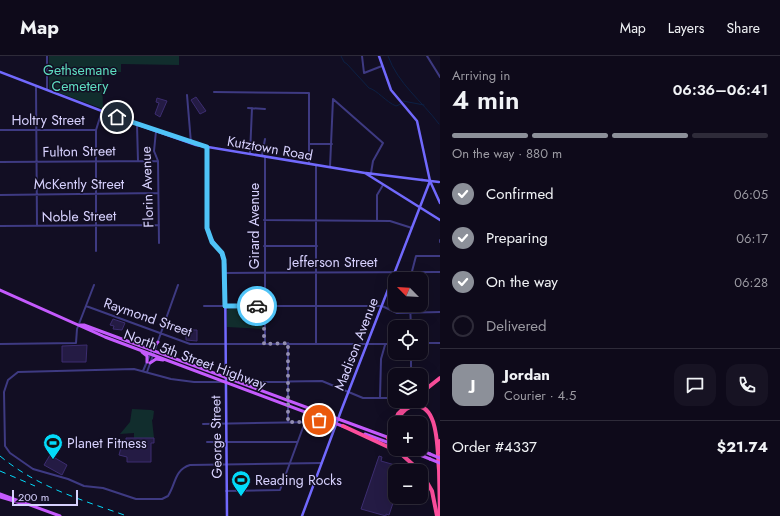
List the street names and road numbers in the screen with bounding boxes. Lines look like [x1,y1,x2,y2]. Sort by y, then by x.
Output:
street label: Holtry Street [11,110,85,130]
street label: Kutztown Road [226,131,314,165]
street label: Fulton Street [42,140,116,162]
street label: Florin Avenue [136,146,158,228]
street label: McKently Street [34,174,125,194]
street label: Girard Avenue [244,183,264,269]
street label: Noble Street [42,205,117,227]
street label: Jefferson Street [287,252,378,272]
street label: Raymond Street [101,293,195,342]
street label: Madison Avenue [329,295,383,393]
street label: North 5th Street Highway [121,324,270,394]
street label: George Street [205,395,227,479]

